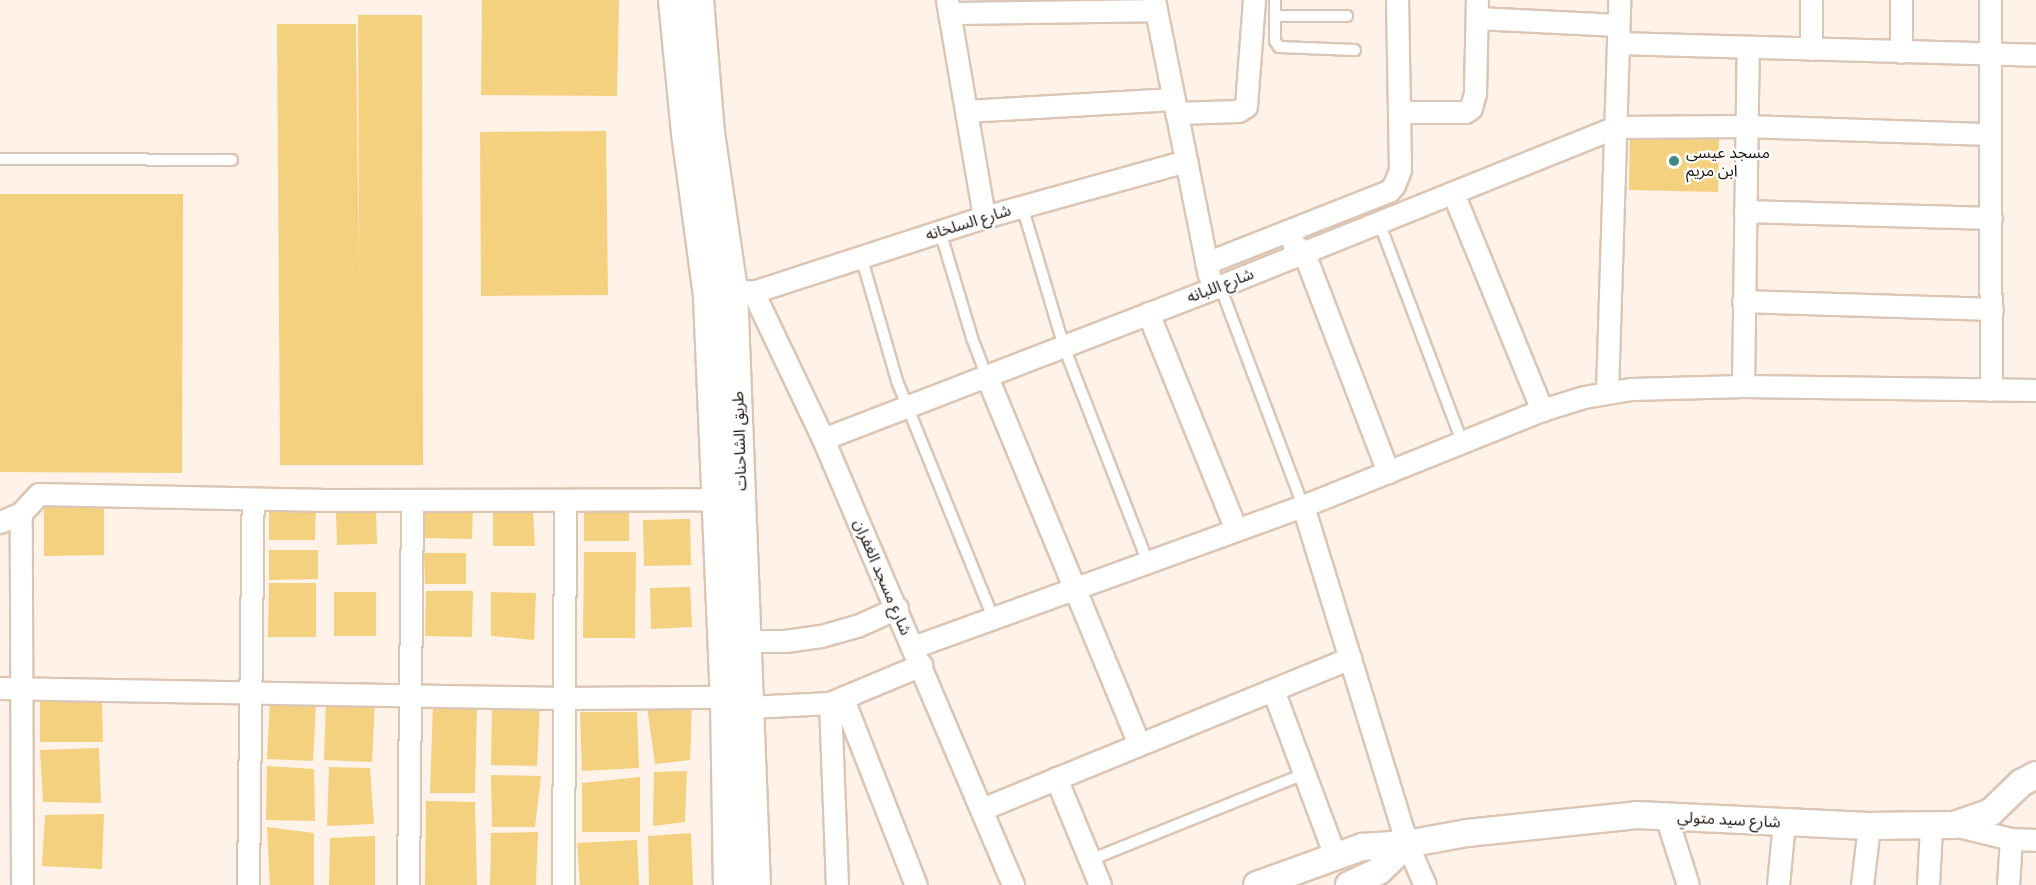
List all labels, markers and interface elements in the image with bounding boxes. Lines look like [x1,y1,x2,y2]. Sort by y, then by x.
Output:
place label: مسجد عيسى ابن مريم [1686,142,1770,180]
marker: مسجد عيسى ابن مريم [1667,154,1681,168]
street label: شارع السلخانه [923,200,1013,244]
street label: شارع اللبانه [1184,264,1256,306]
street label: طريق الشاحنات [728,391,750,491]
street label: شارع مسجد الغفران [850,516,916,638]
street label: شارع سيد متولي [1677,807,1781,831]

